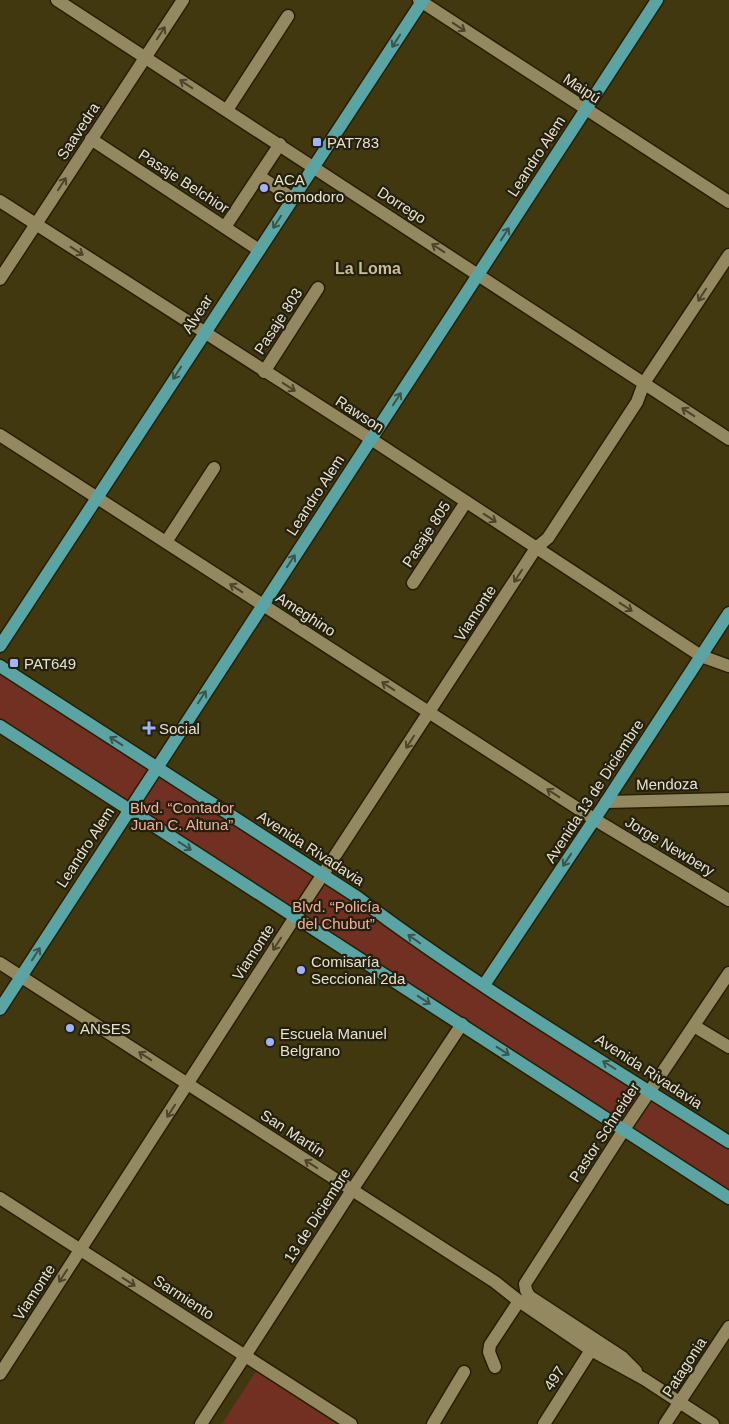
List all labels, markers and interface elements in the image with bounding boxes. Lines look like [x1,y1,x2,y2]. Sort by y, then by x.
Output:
one-way arrow [452,22,466,32]
one-way arrow [156,26,166,40]
one-way arrow [391,33,401,47]
street label: Maipú [560,70,604,106]
one-way arrow [179,78,193,88]
street label: Saavedra [53,99,103,163]
street label: Leandro Alem [504,113,568,199]
place label: PAT783 [327,134,379,151]
marker: PAT783 [311,136,323,148]
street label: Pasaje Belchior [136,145,232,217]
place label: ACA Comodoro [274,171,344,205]
one-way arrow [57,177,67,191]
marker: ACA Comodoro [258,182,270,194]
street label: Dorrego [375,183,429,227]
one-way arrow [272,214,282,228]
one-way arrow [500,227,510,241]
one-way arrow [431,242,445,252]
one-way arrow [69,246,83,256]
district label: La Loma [335,260,401,277]
street label: Pasaje 803 [250,285,306,357]
one-way arrow [697,288,707,302]
street label: Alvear [178,292,216,336]
one-way arrow [172,366,182,380]
one-way arrow [282,382,296,393]
street label: Rawson [333,392,387,436]
one-way arrow [393,392,403,406]
one-way arrow [682,407,696,417]
street label: Leandro Alem [283,452,347,538]
street label: Pasaje 805 [398,498,454,570]
one-way arrow [483,513,497,523]
one-way arrow [286,554,296,568]
one-way arrow [513,569,523,583]
street label: Viamonte [451,582,499,644]
one-way arrow [230,583,244,593]
street label: Ameghino [273,588,339,640]
one-way arrow [619,602,633,612]
place label: PAT649 [24,655,76,672]
marker: PAT649 [8,657,20,669]
one-way arrow [381,680,395,690]
one-way arrow [197,690,208,704]
street label: Avenida 13 de Diciembre [541,716,647,866]
place label: Social [159,720,200,737]
marker: Social [143,722,155,734]
one-way arrow [109,735,123,745]
one-way arrow [405,735,416,749]
street label: Mendoza [636,775,699,793]
one-way arrow [547,787,561,797]
park label: Blvd. “Contador Juan C. Altuna” [130,799,234,833]
street label: Leandro Alem [53,804,117,890]
street label: Avenida Rivadavia [254,807,368,889]
street label: Jorge Newbery [622,813,718,880]
one-way arrow [177,841,191,851]
one-way arrow [562,852,572,866]
park label: Blvd. “Policía del Chubut” [292,898,380,932]
street label: Viamonte [229,921,277,983]
one-way arrow [407,934,421,944]
one-way arrow [272,937,282,951]
one-way arrow [31,947,41,961]
place label: Comisaría Seccional 2da [311,953,406,987]
marker: Comisaría Seccional 2da [295,964,307,976]
one-way arrow [417,995,431,1005]
place label: ANSES [80,1020,131,1037]
marker: ANSES [64,1022,76,1034]
place label: Escuela Manuel Belgrano [280,1025,387,1059]
street label: Avenida Rivadavia [592,1030,706,1112]
marker: Escuela Manuel Belgrano [264,1036,276,1048]
one-way arrow [495,1046,509,1056]
one-way arrow [138,1051,152,1062]
one-way arrow [602,1059,616,1069]
street label: Pastor Schneider [566,1079,642,1185]
one-way arrow [166,1103,176,1117]
street label: San Martín [258,1106,328,1160]
one-way arrow [304,1158,318,1168]
street label: 13 de Diciembre [280,1165,354,1265]
street label: Viamonte [10,1261,58,1323]
one-way arrow [58,1269,68,1283]
street label: Sarmiento [151,1271,217,1323]
one-way arrow [122,1277,136,1287]
street label: Patagonia [658,1333,710,1400]
street label: 497 [540,1363,568,1393]

